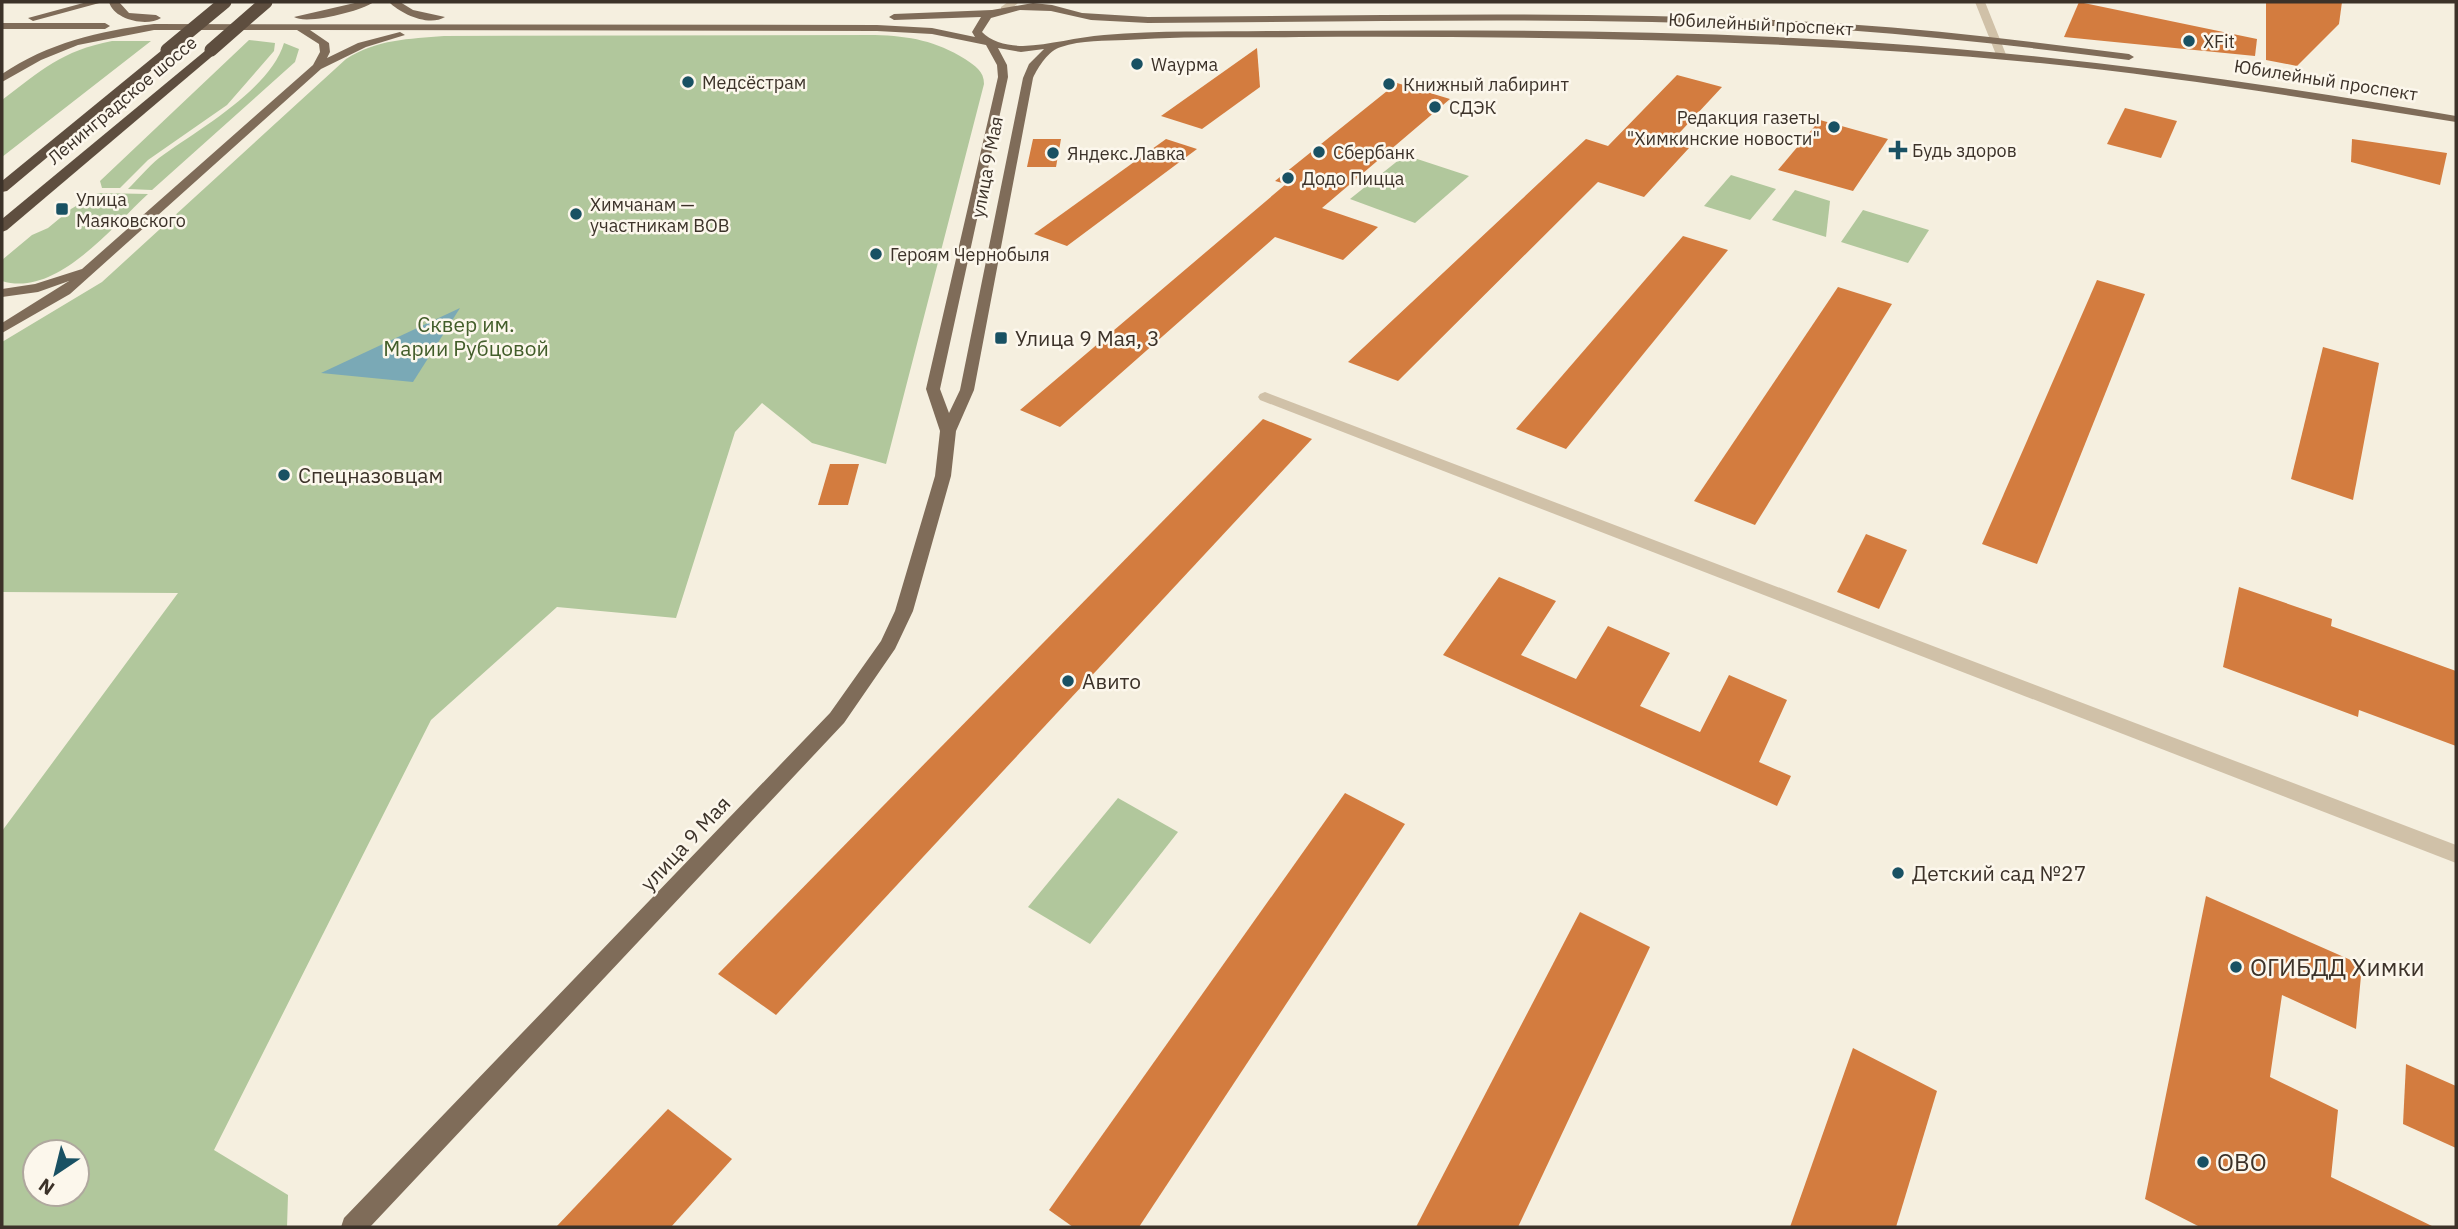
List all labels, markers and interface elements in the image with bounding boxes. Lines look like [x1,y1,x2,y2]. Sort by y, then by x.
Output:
street label: Юбилейный проспект [1668,8,1855,40]
place label: XFit [2203,30,2235,53]
street label: Ленинградское шоссе [43,31,202,169]
marker: XFit [2181,33,2197,49]
place label: Wаурма [1151,53,1219,76]
street label: Юбилейный проспект [2233,54,2420,106]
marker: Wаурма [1129,56,1145,72]
place label: Медсёстрам [702,71,806,94]
place label: Книжный лабиринт [1403,73,1569,96]
marker: Медсёстрам [680,74,696,90]
marker: Книжный лабиринт [1381,76,1397,92]
place label: СДЭК [1449,96,1497,119]
marker: СДЭК [1427,99,1443,115]
place label: Редакция газеты "Химкинские новости" [1627,106,1820,150]
street label: улица 9 Мая [966,114,1008,220]
marker: Редакция газеты "Химкинские новости" [1826,119,1842,135]
place label: Будь здоров [1912,139,2017,162]
place label: Сбербанк [1333,141,1415,164]
place label: Яндекс.Лавка [1067,142,1186,165]
marker: Будь здоров [1890,142,1906,158]
marker: Сбербанк [1311,144,1327,160]
marker: Яндекс.Лавка [1045,145,1061,161]
place label: Додо Пицца [1302,167,1405,190]
marker: Додо Пицца [1280,170,1296,186]
place label: Улица Маяковского [76,188,186,232]
place label: Химчанам — участникам ВОВ [590,193,729,237]
marker: Улица Маяковского [54,201,70,217]
marker: Химчанам — участникам ВОВ [568,206,584,222]
place label: Героям Чернобыля [890,243,1050,266]
marker: Героям Чернобыля [868,246,884,262]
park label: Сквер им. Марии Рубцовой [383,310,549,362]
place label: Улица 9 Мая, 3 [1015,324,1160,352]
marker: Улица 9 Мая, 3 [993,330,1009,346]
place label: Спецназовцам [298,461,443,489]
marker: Спецназовцам [276,467,292,483]
place label: Авито [1082,667,1141,695]
marker: Авито [1060,673,1076,689]
street label: улица 9 Мая [634,790,736,896]
place label: Детский сад №27 [1912,859,2086,887]
marker: Детский сад №27 [1890,865,1906,881]
place label: ОГИБДД Химки [2250,951,2425,983]
marker: ОГИБДД Химки [2228,959,2244,975]
north arrow [21,1138,91,1208]
place label: ОВО [2217,1146,2267,1178]
marker: ОВО [2195,1154,2211,1170]
text: N [34,1173,59,1201]

